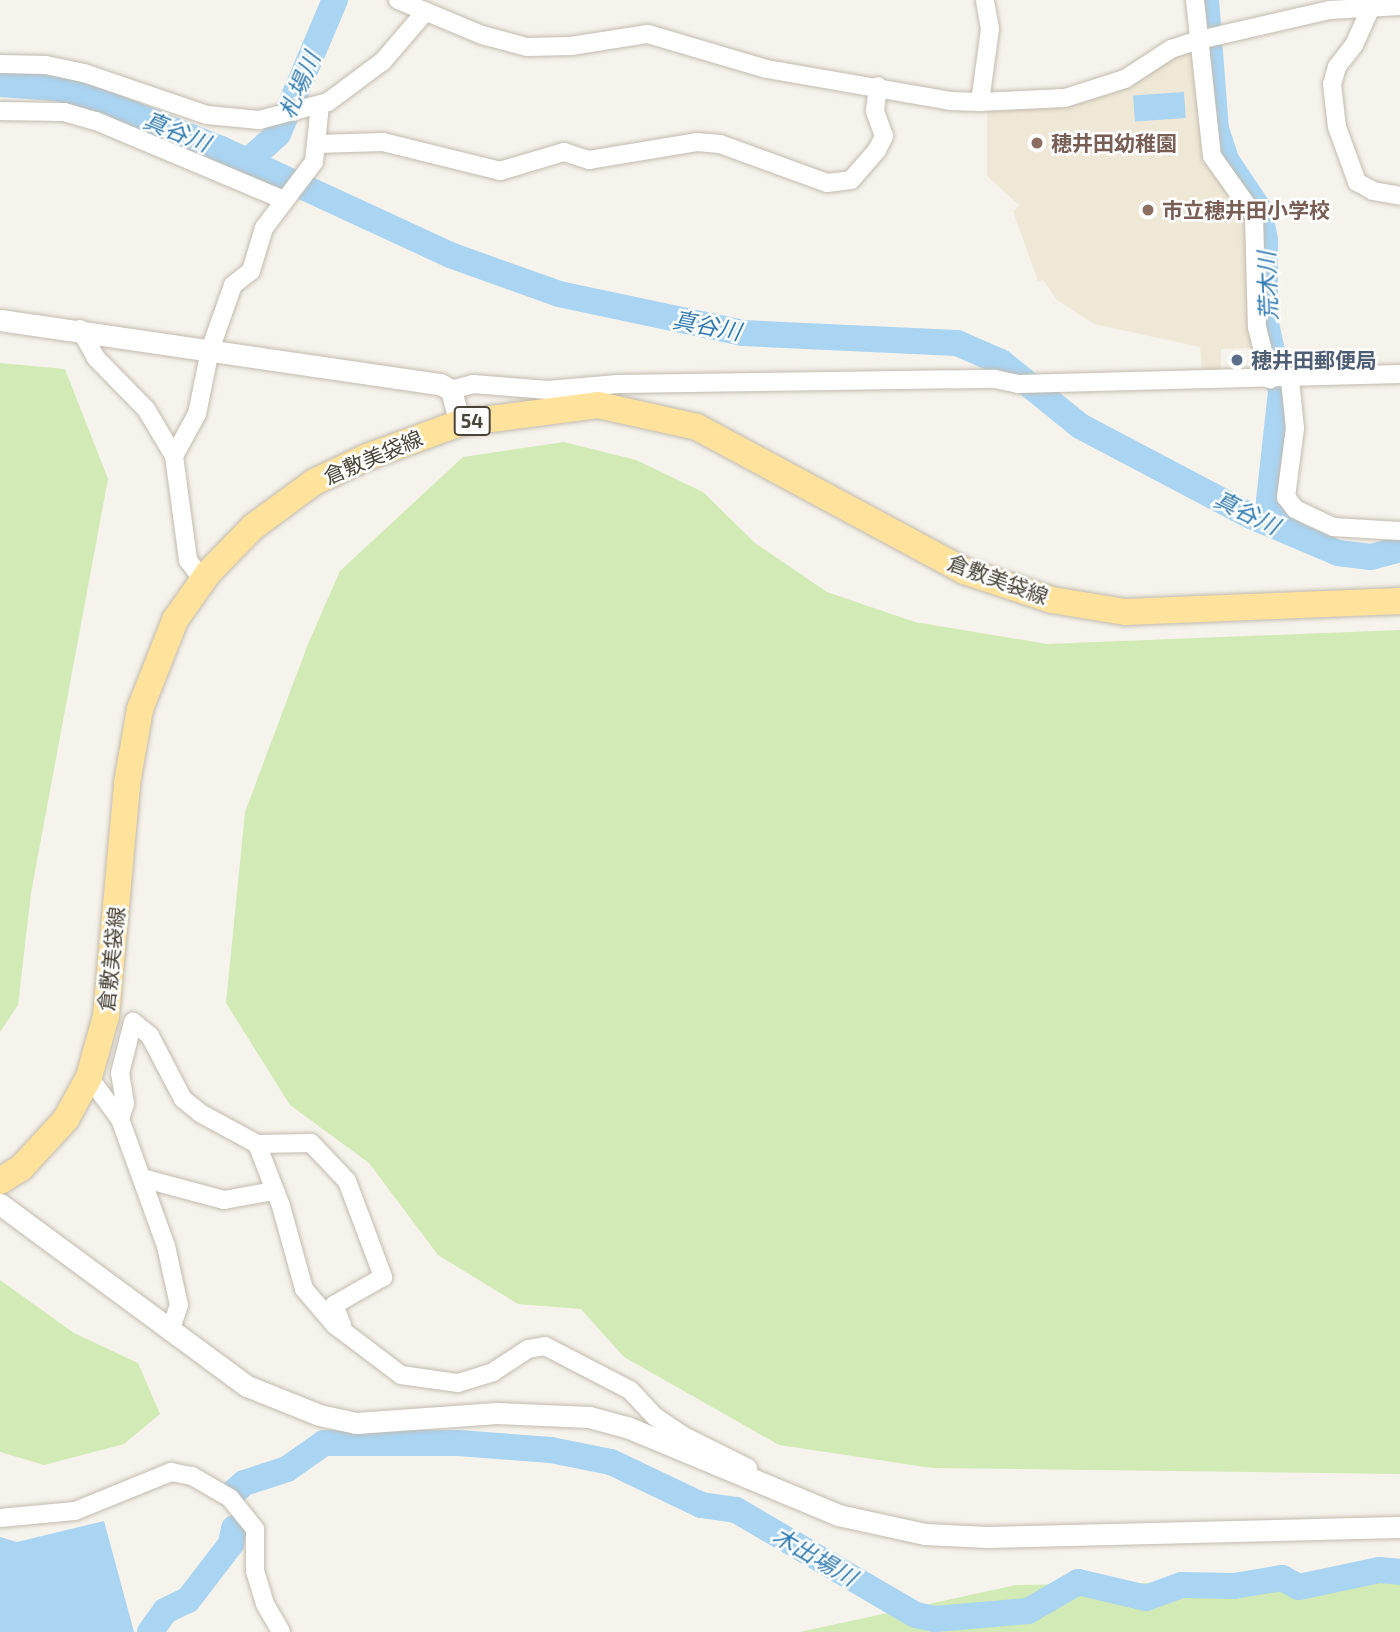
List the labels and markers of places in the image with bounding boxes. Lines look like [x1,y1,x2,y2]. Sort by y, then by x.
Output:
place label: 穂井田幼稚園 [1051,130,1177,156]
marker: 穂井田幼稚園 [1029,135,1045,151]
place label: 市立穂井田小学校 [1162,197,1330,223]
marker: 市立穂井田小学校 [1140,202,1156,218]
place label: 穂井田郵便局 [1251,347,1377,373]
marker: 穂井田郵便局 [1229,352,1245,368]

